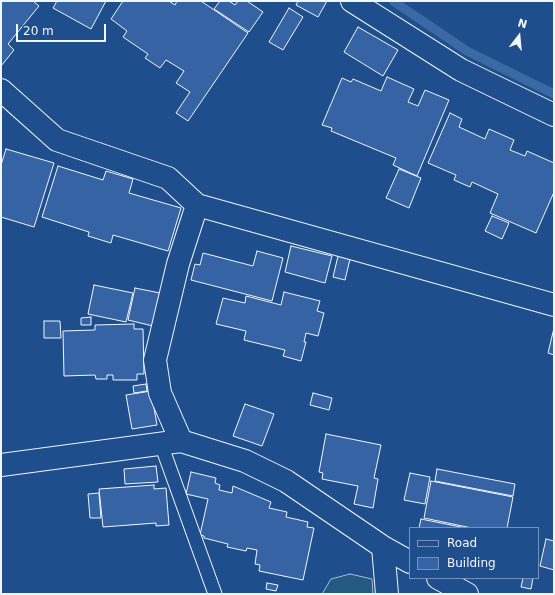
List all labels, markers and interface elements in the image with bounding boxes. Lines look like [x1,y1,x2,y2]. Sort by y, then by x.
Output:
scale bar [18,16,108,42]
north arrow [499,16,539,56]
text: N [516,16,529,32]
text: 20 m [23,24,54,38]
legend [409,527,539,579]
text: Road [447,536,477,550]
text: Building [447,556,496,570]

